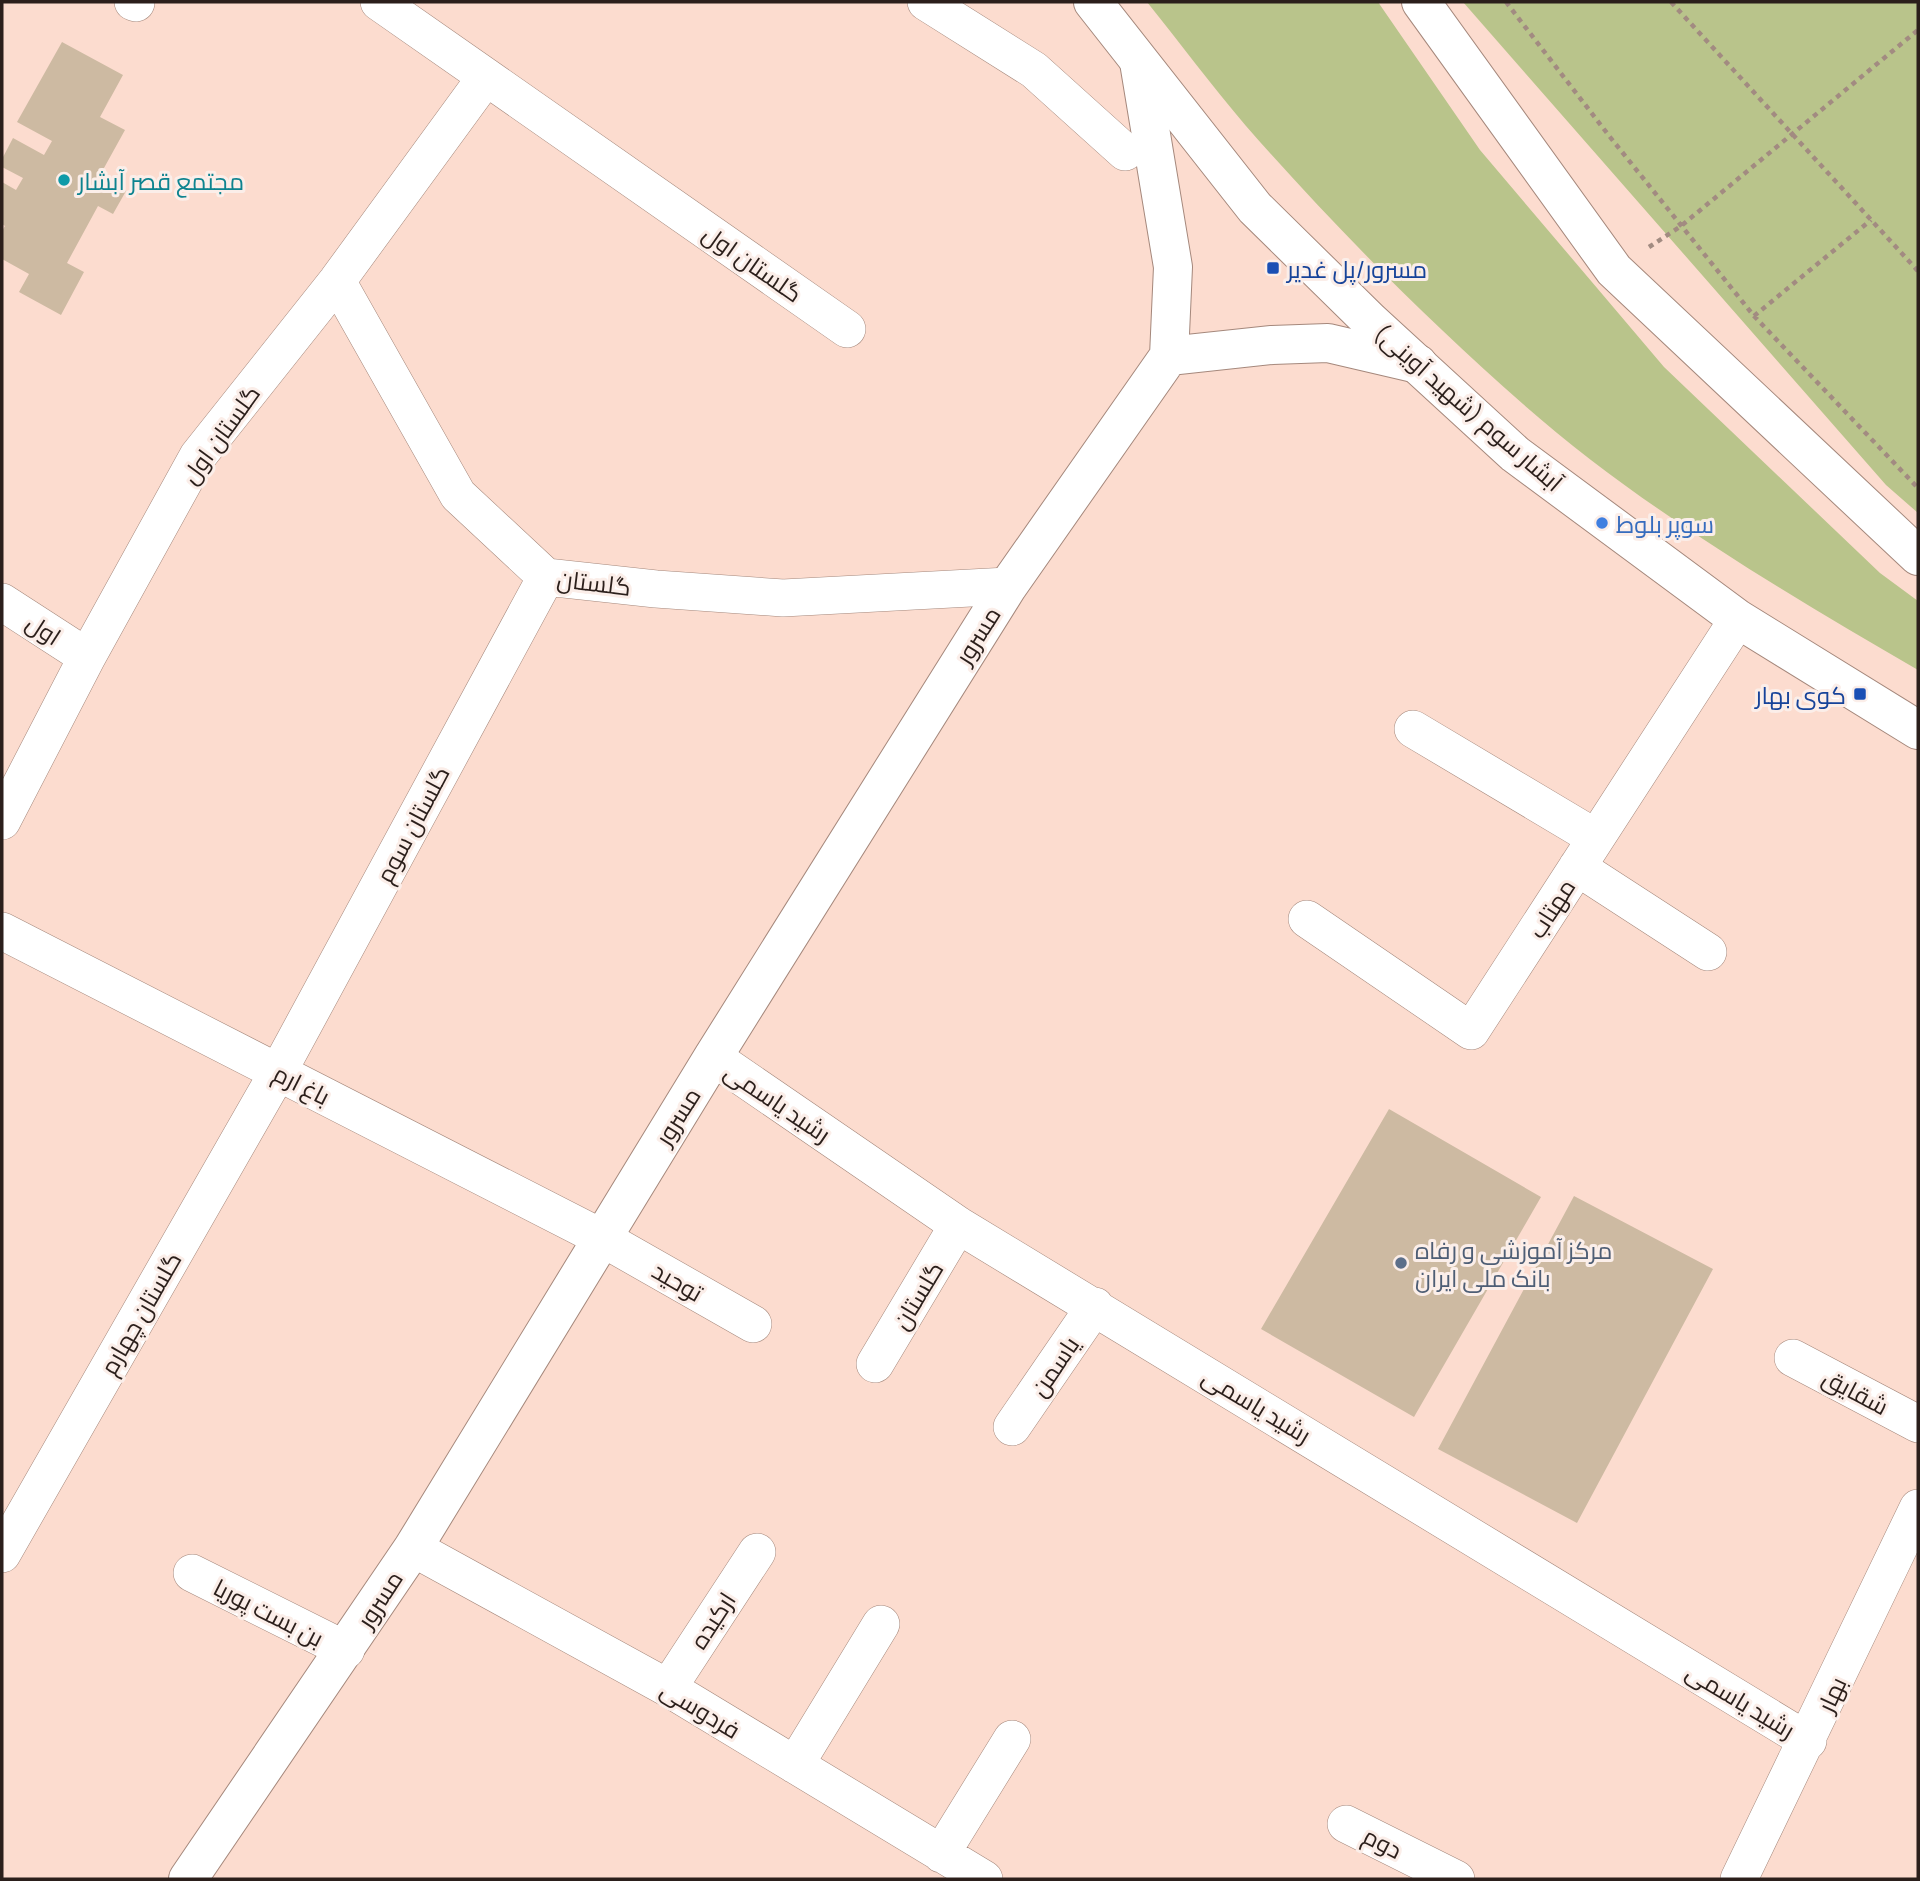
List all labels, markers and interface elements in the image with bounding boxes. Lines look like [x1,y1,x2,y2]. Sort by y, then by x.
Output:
place label: مجتمع قصر آبشار [76,164,244,198]
marker: مجتمع قصر آبشار [56,172,72,188]
street label: گلستان اول [697,217,809,309]
place label: مسرور/پل غدیر [1285,252,1427,286]
marker: مسرور/پل غدیر [1265,260,1281,276]
street label: آبشار سوم (شهید آوینی) [1367,316,1571,499]
street label: گلستان اول [173,378,267,490]
place label: سوپر بلوط [1616,507,1714,541]
marker: سوپر بلوط [1594,515,1610,531]
street label: گلستان [555,561,633,603]
street label: مسرور [945,600,1007,672]
street label: اول [20,605,68,653]
place label: کوی بهار [1753,678,1846,711]
marker: کوی بهار [1852,686,1868,702]
street label: گلستان سوم [367,760,457,889]
street label: مهتاب [1520,872,1582,944]
street label: رشید یاسمی [718,1054,838,1150]
street label: باغ ارم [268,1056,336,1113]
street label: مسرور [645,1081,707,1153]
place label: مرکز آموزشی و رفاه بانک ملی ایران [1415,1233,1612,1294]
street label: گلستان چهارم [92,1246,189,1381]
street label: توحید [647,1253,710,1309]
street label: گلستان [884,1255,950,1335]
marker: مرکز آموزشی و رفاه بانک ملی ایران [1393,1255,1409,1271]
street label: یاسمن [1022,1329,1087,1403]
street label: رشید یاسمی [1196,1360,1318,1450]
street label: شقایق [1817,1360,1895,1422]
street label: مسرور [347,1564,410,1636]
street label: بن بست پوریا [208,1570,330,1655]
street label: ارکیده [681,1585,743,1655]
street label: رشید یاسمی [1680,1655,1802,1745]
street label: بهار [1808,1671,1853,1719]
street label: فردوسی [655,1672,747,1746]
street label: دوم [1357,1818,1408,1867]

